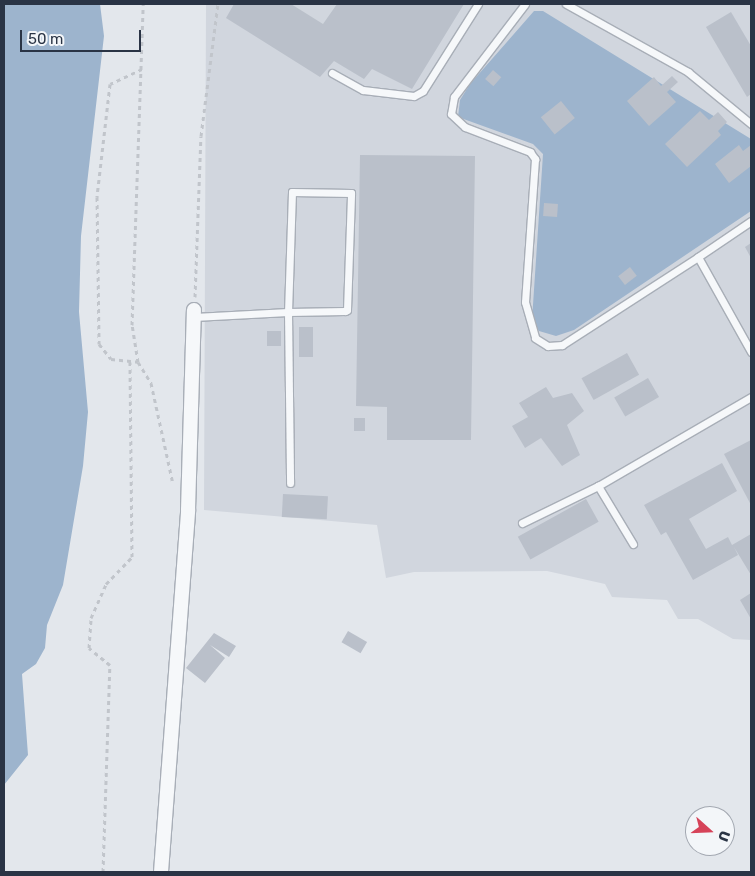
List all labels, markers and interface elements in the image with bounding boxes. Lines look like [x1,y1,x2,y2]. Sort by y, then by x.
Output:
scale bar [22,20,144,52]
text: 50 m [28,30,63,48]
north arrow [685,806,735,856]
text: U [714,828,733,844]

